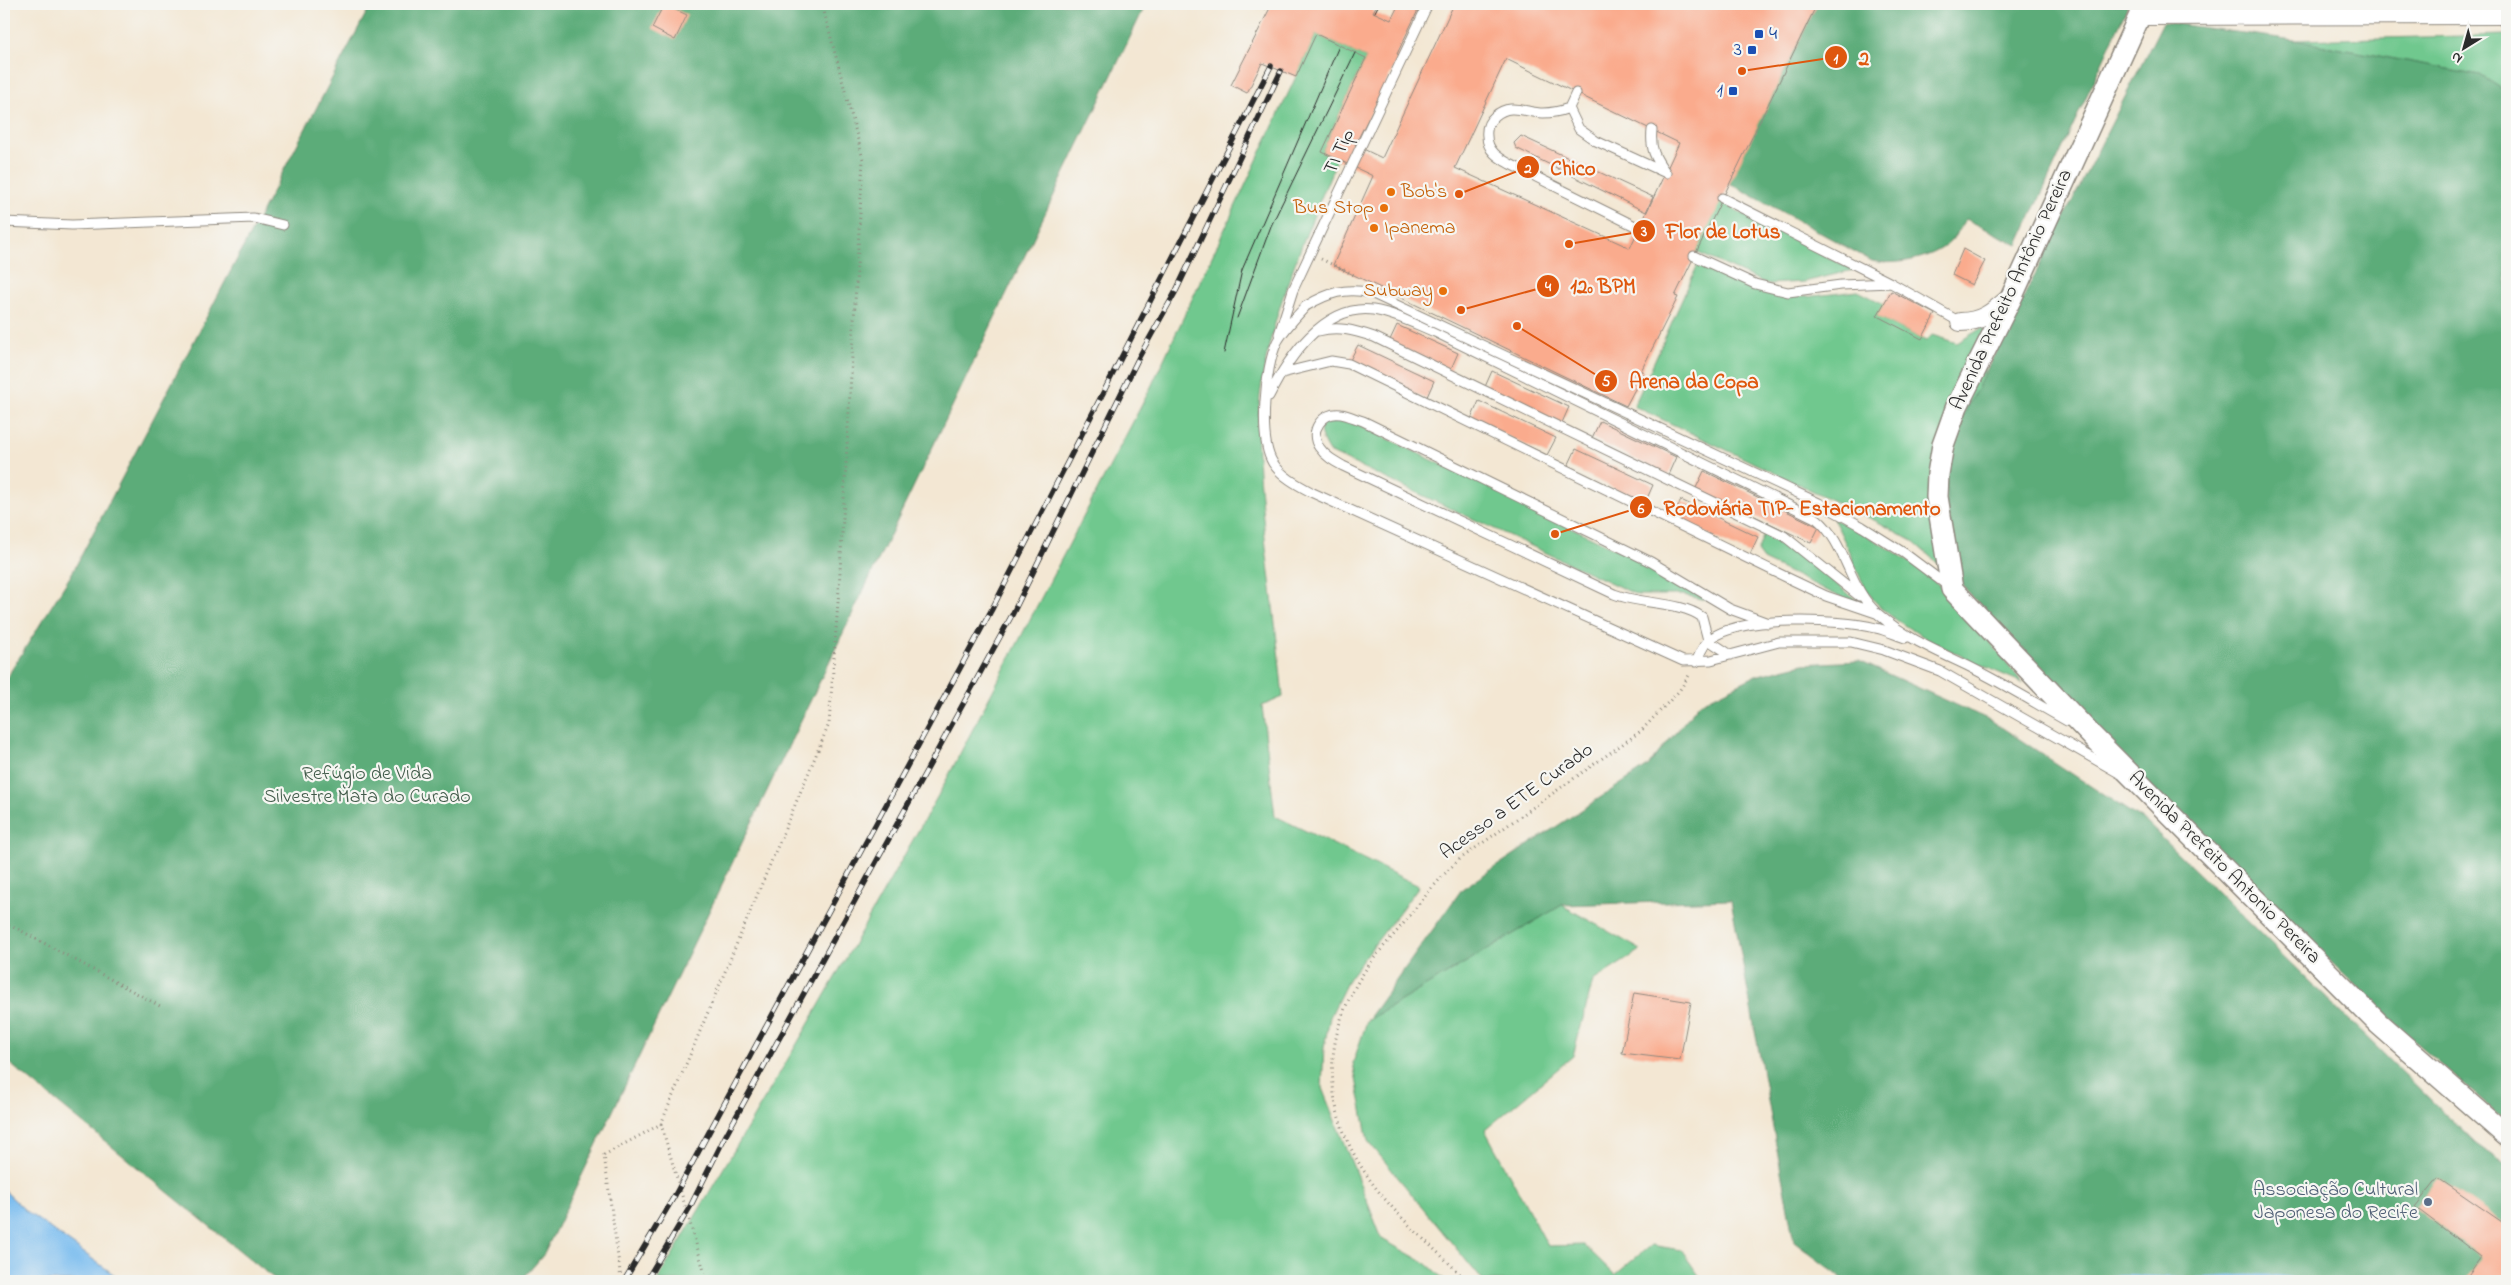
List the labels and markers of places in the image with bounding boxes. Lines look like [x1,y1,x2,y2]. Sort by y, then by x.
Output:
place label: 4 [1769,20,1777,49]
marker: 4 [1753,28,1765,40]
place label: 3 [1734,36,1742,65]
callout: 2 [1824,39,1879,75]
marker: 3 [1746,44,1758,56]
place label: 1 [1717,77,1723,106]
marker: 1 [1727,85,1739,97]
callout: Chico [1515,149,1606,185]
place label: Bob's [1400,178,1447,207]
marker: Bob's [1385,186,1397,198]
place label: Bus Stop [1292,194,1374,223]
marker: Bus Stop [1378,202,1390,214]
callout: Flor de Lotus [1631,213,1791,249]
place label: Ipanema [1384,214,1456,243]
marker: Ipanema [1368,222,1380,234]
callout: 12º BPM [1536,268,1646,304]
place label: Subway [1363,277,1433,306]
marker: Subway [1437,285,1449,297]
callout: Arena da Copa [1594,363,1768,399]
callout: Rodoviária TIP- Estacionamento [1628,489,1951,525]
place label: Associação Cultural Japonesa do Recife [2253,1176,2418,1228]
marker: Associação Cultural Japonesa do Recife [2422,1196,2434,1208]

